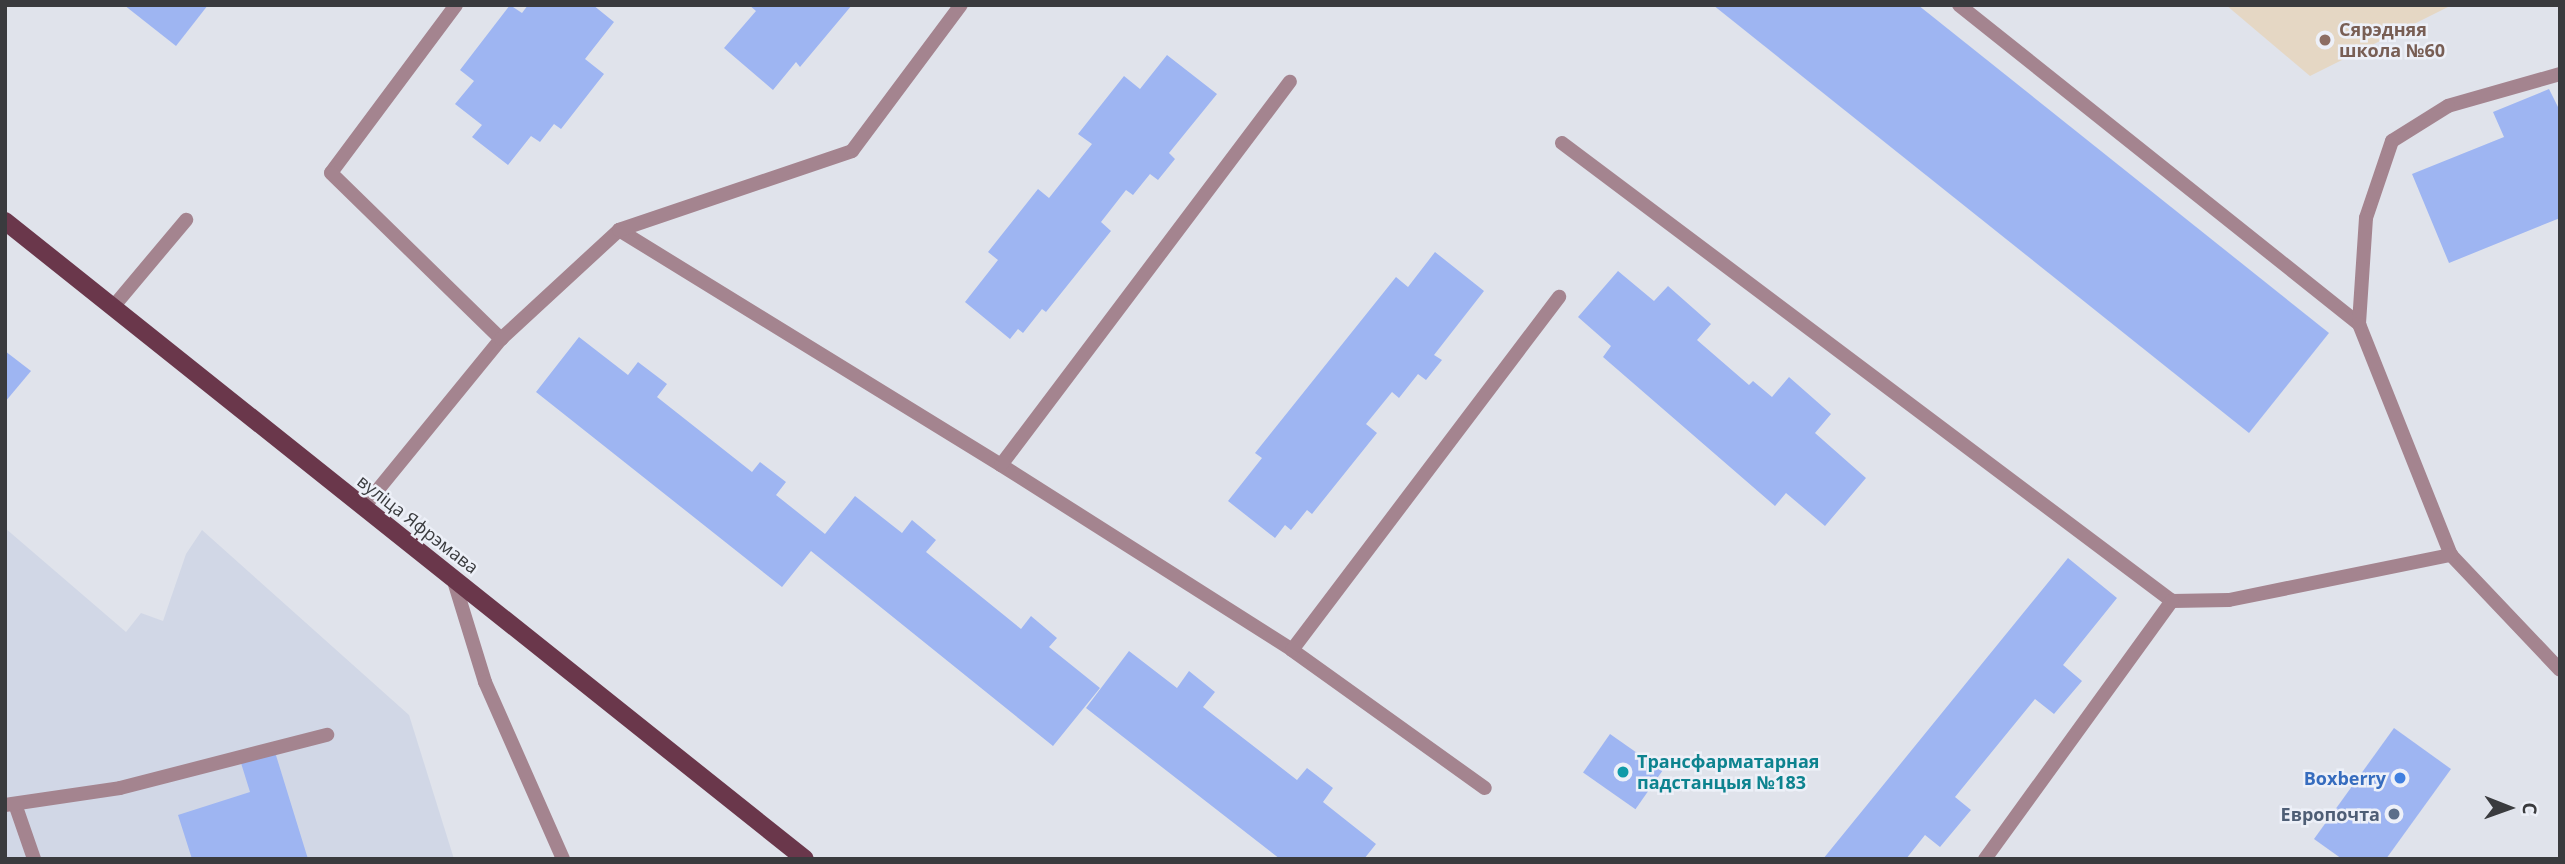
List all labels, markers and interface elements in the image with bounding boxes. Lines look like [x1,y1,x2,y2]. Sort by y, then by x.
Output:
place label: Сярэдняя школа №60 [2339,19,2445,61]
marker: Сярэдняя школа №60 [2317,32,2333,48]
street label: вуліца Яфрэмава [353,470,483,578]
place label: Трансфарматарная падстанцыя №183 [1637,751,1820,794]
marker: Трансфарматарная падстанцыя №183 [1615,764,1631,780]
place label: Boxberry [2304,767,2386,789]
marker: Boxberry [2392,770,2408,786]
north arrow [2474,773,2544,843]
text: С [2517,802,2543,815]
place label: Европочта [2281,803,2380,825]
marker: Европочта [2386,806,2402,822]

